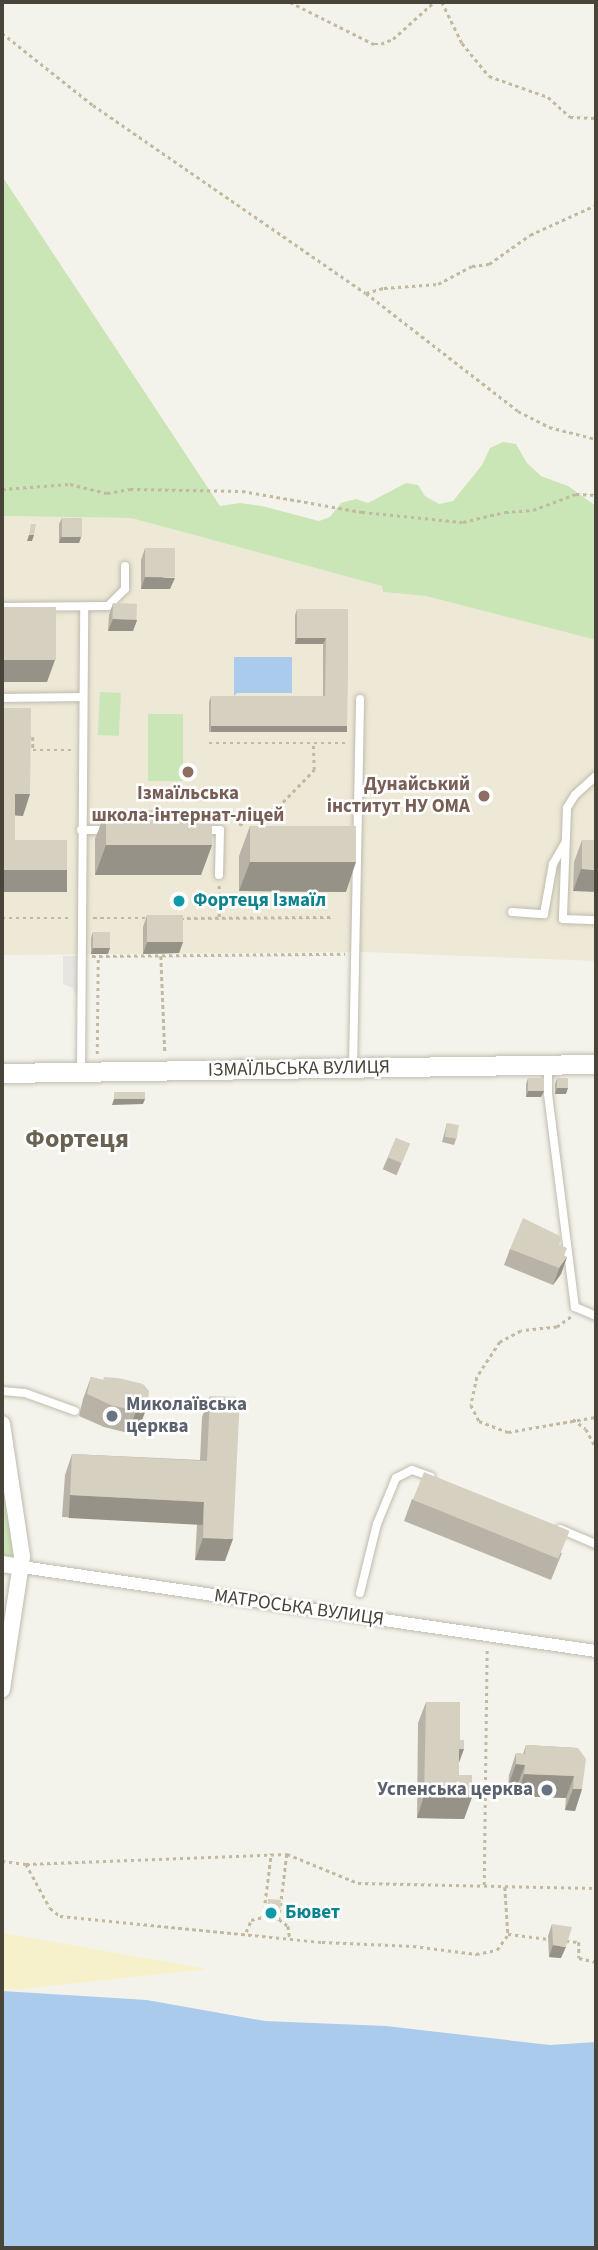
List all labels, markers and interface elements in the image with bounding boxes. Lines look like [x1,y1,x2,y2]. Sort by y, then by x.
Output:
marker: Ізмаїльська школа-інтернат-ліцей [180,764,196,780]
place label: Дунайський інститут НУ ОМА [327,774,470,818]
place label: Ізмаїльська школа-інтернат-ліцей [92,783,284,827]
marker: Дунайський інститут НУ ОМА [476,788,492,804]
place label: Фортеця Ізмаїл [193,890,326,912]
marker: Фортеця Ізмаїл [171,893,187,909]
street label: ІЗМАЇЛЬСЬКА ВУЛИЦЯ [208,1056,390,1082]
district label: Фортеця [25,1123,129,1155]
place label: Миколаївська церква [126,1394,247,1438]
marker: Миколаївська церква [104,1408,120,1424]
street label: МАТРОСЬКА ВУЛИЦЯ [213,1585,385,1631]
place label: Успенська церква [377,1779,533,1801]
marker: Успенська церква [539,1782,555,1798]
place label: Бювет [285,1902,340,1924]
marker: Бювет [263,1905,279,1921]

